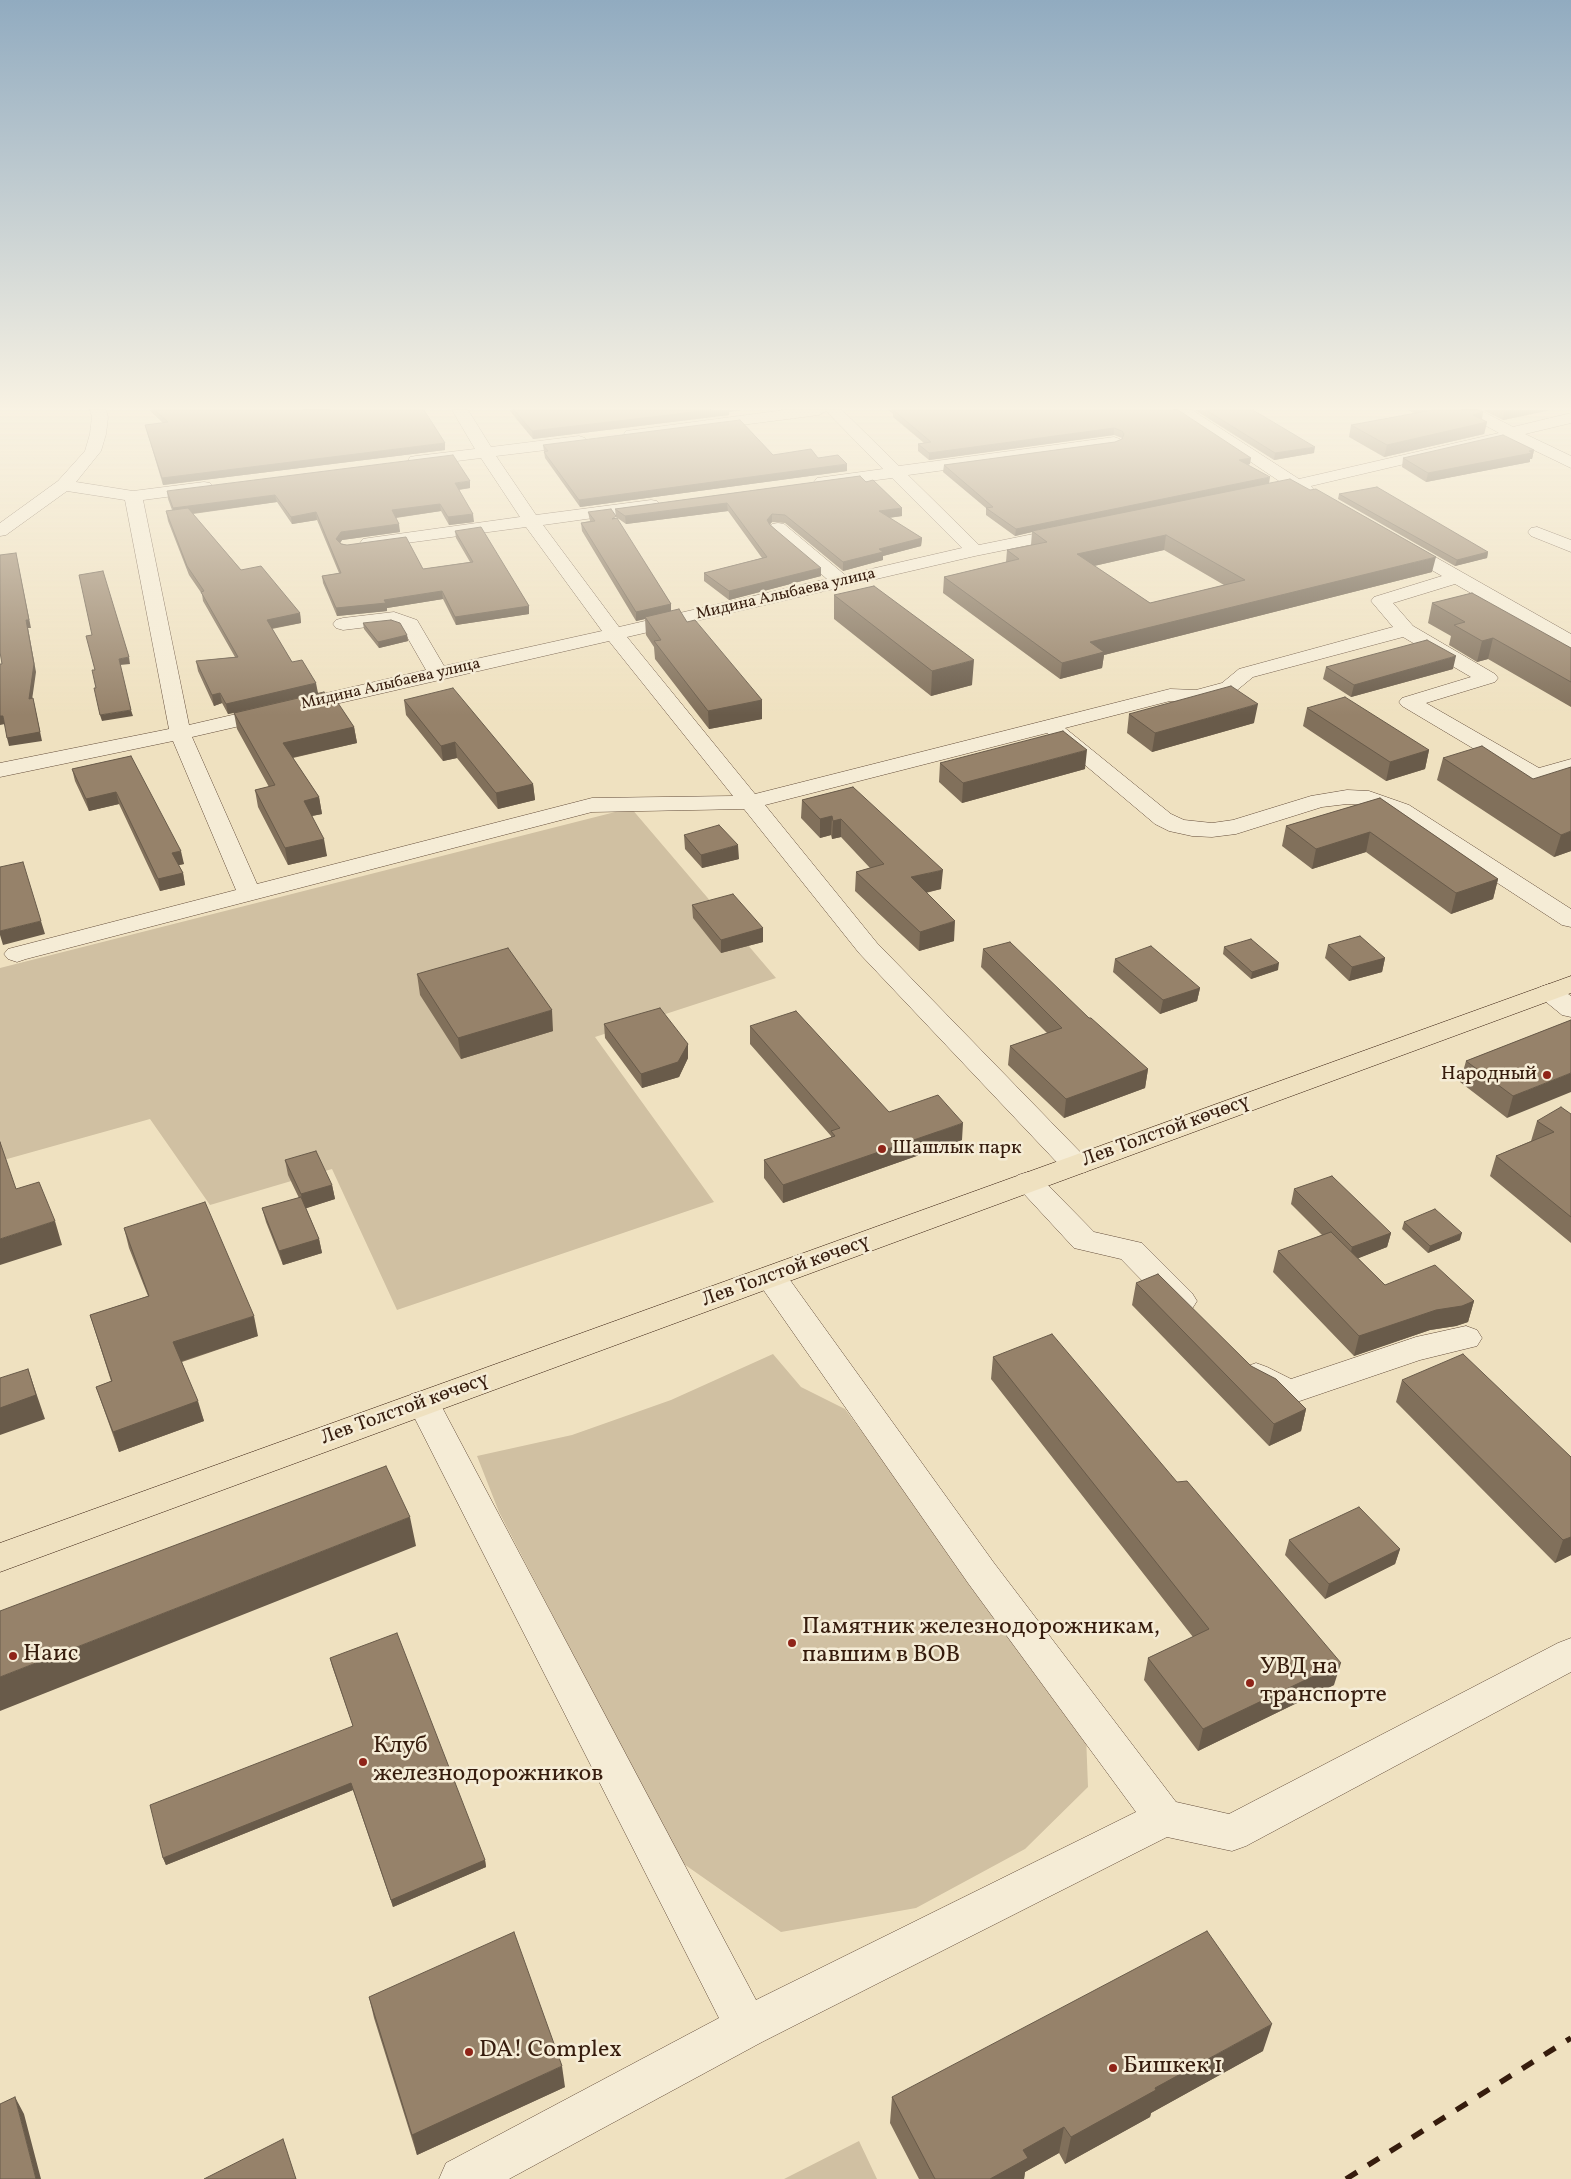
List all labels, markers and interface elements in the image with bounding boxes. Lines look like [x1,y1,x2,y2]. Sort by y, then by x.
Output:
street label: Мидина Алыбаева улица [694,565,878,625]
street label: Мидина Алыбаева улица [299,655,483,715]
place label: Народный [1441,1063,1537,1087]
marker: Народный [1541,1069,1553,1081]
street label: Лев Толстой көчөсү [1079,1090,1253,1174]
place label: Шашлык парк [892,1137,1022,1161]
marker: Шашлык парк [876,1143,888,1155]
street label: Лев Толстой көчөсү [699,1230,873,1314]
street label: Лев Толстой көчөсү [318,1368,492,1452]
place label: Памятник железнодорожникам, павшим в ВОВ [802,1615,1160,1671]
marker: Памятник железнодорожникам, павшим в ВОВ [786,1637,798,1649]
place label: Наис [23,1642,78,1670]
marker: Наис [7,1650,19,1662]
place label: УВД на транспорте [1260,1655,1387,1711]
marker: УВД на транспорте [1244,1677,1256,1689]
place label: Клуб железнодорожников [373,1734,603,1790]
marker: Клуб железнодорожников [357,1756,369,1768]
place label: DA! Complex [479,2038,622,2066]
marker: DA! Complex [463,2046,475,2058]
place label: Бишкек 1 [1123,2054,1223,2082]
marker: Бишкек 1 [1107,2062,1119,2074]

